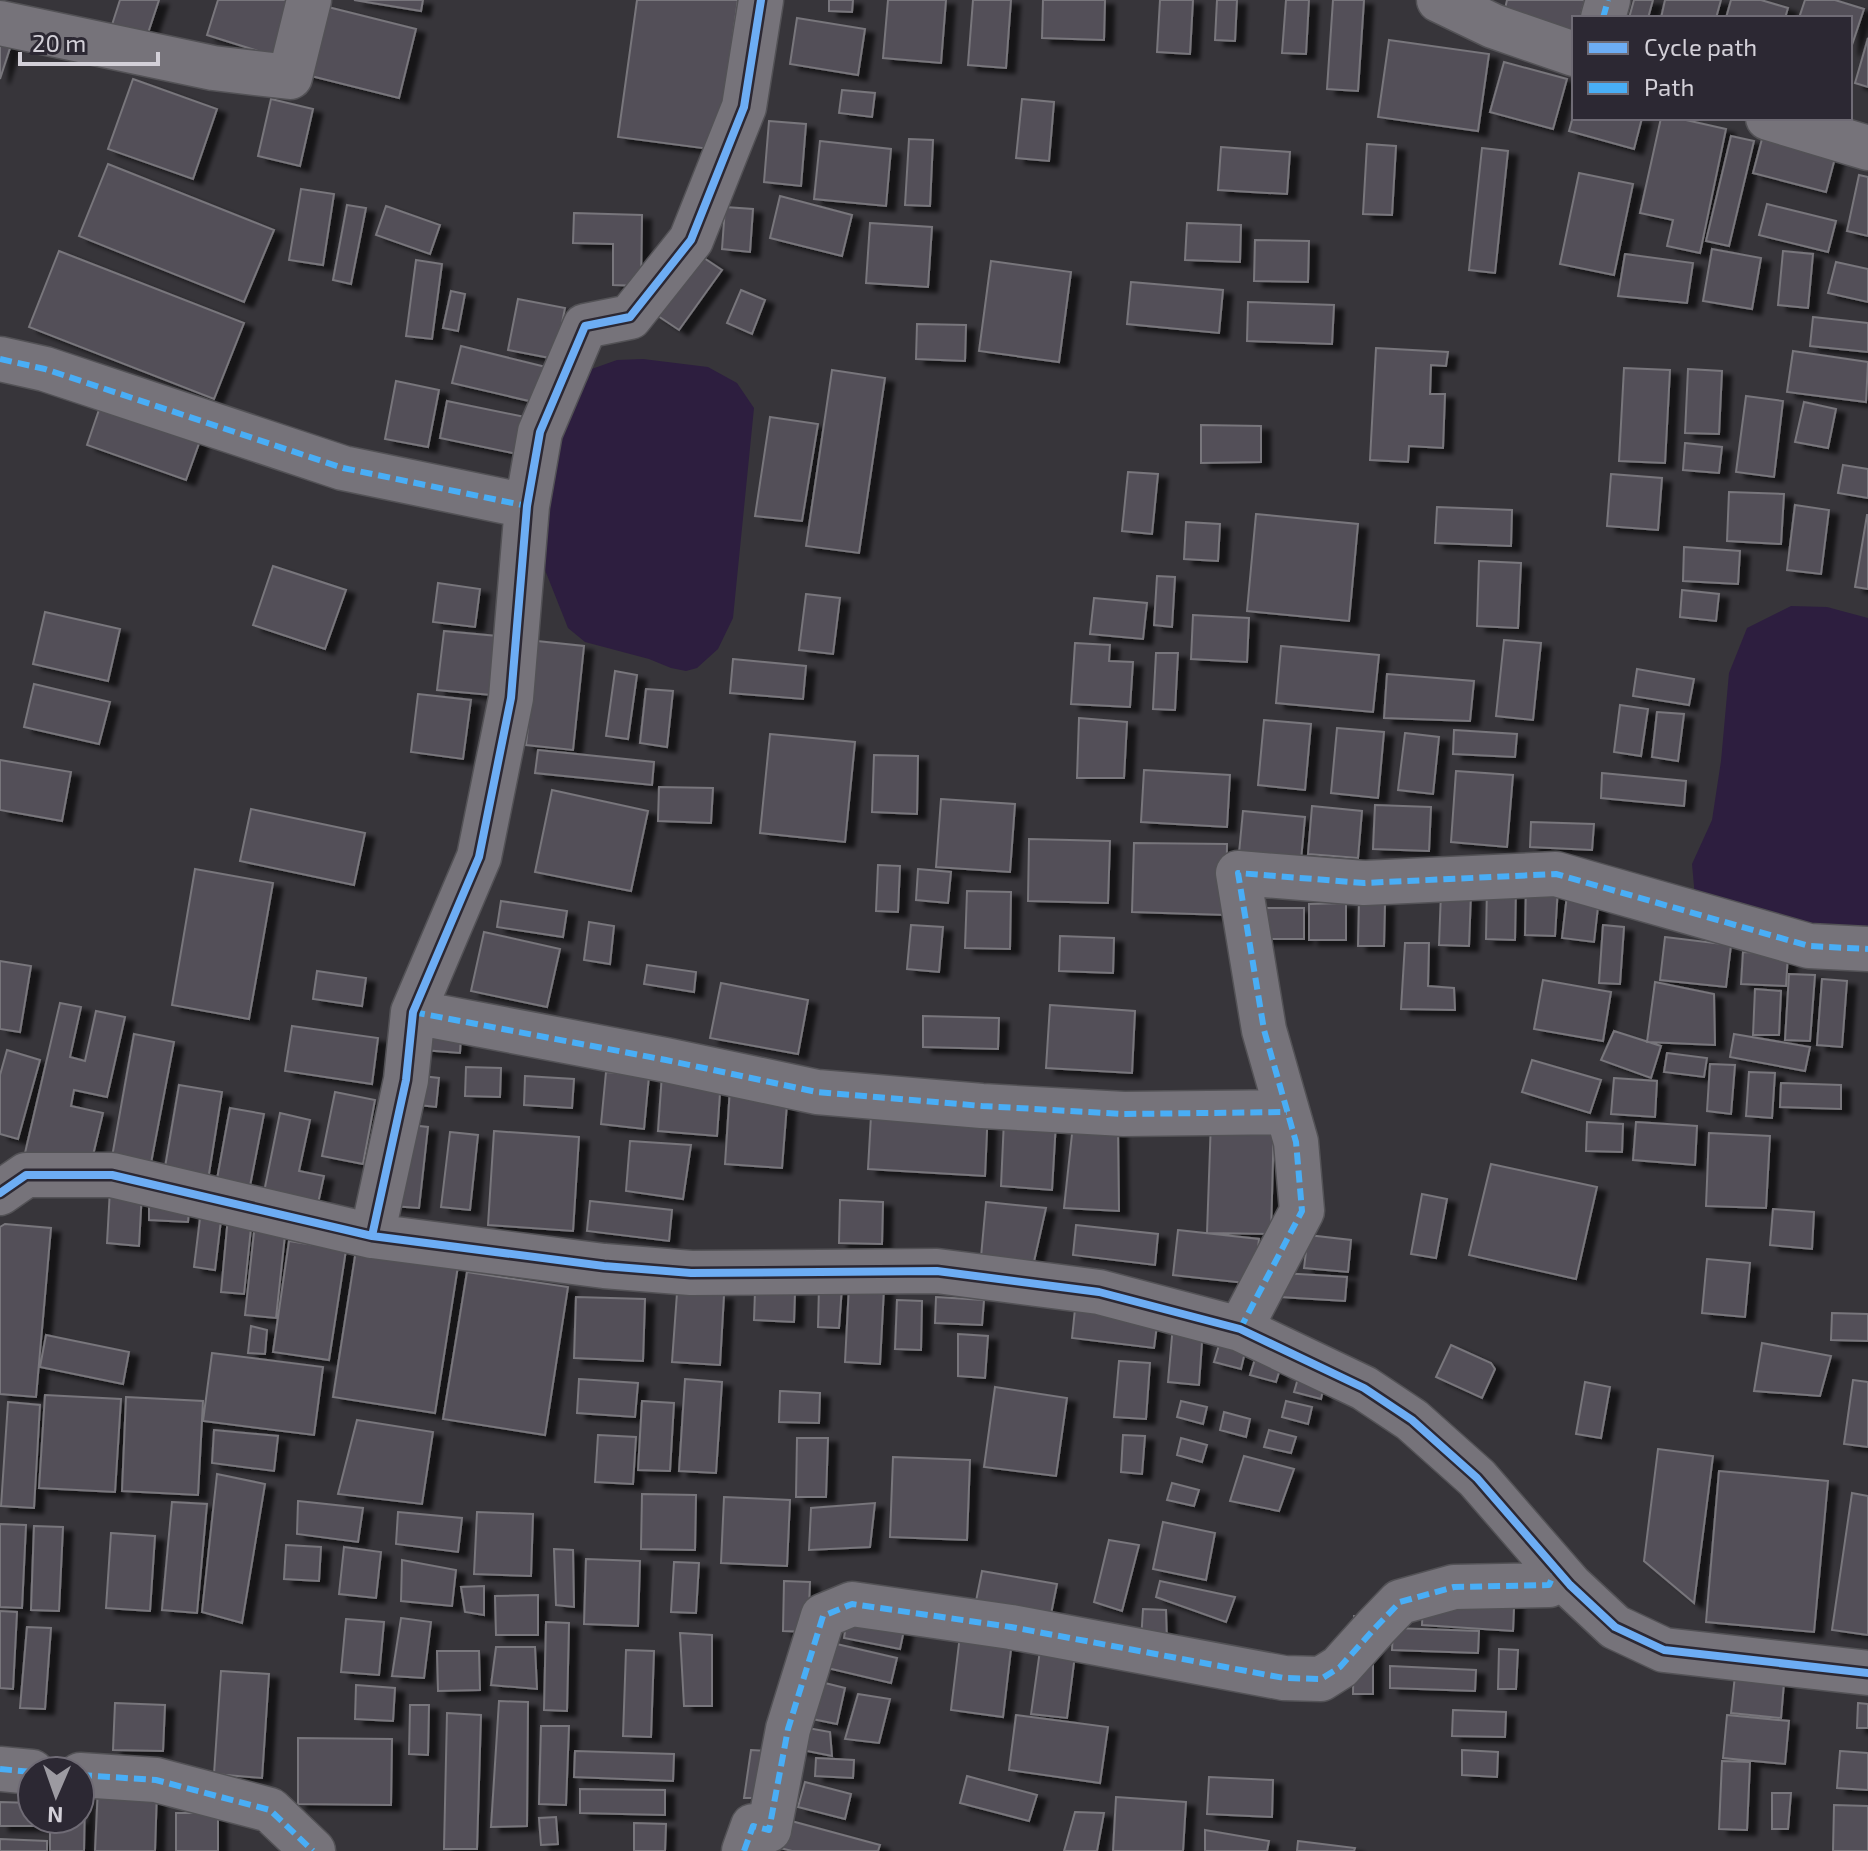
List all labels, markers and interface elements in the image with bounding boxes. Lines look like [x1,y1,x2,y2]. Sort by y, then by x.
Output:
scale bar [20,16,158,66]
legend [1572,16,1852,120]
text: 20 m [32,28,86,57]
text: Cycle path [1644,32,1757,61]
text: Path [1644,72,1694,101]
north arrow [16,1755,96,1835]
text: N [47,1803,64,1829]

